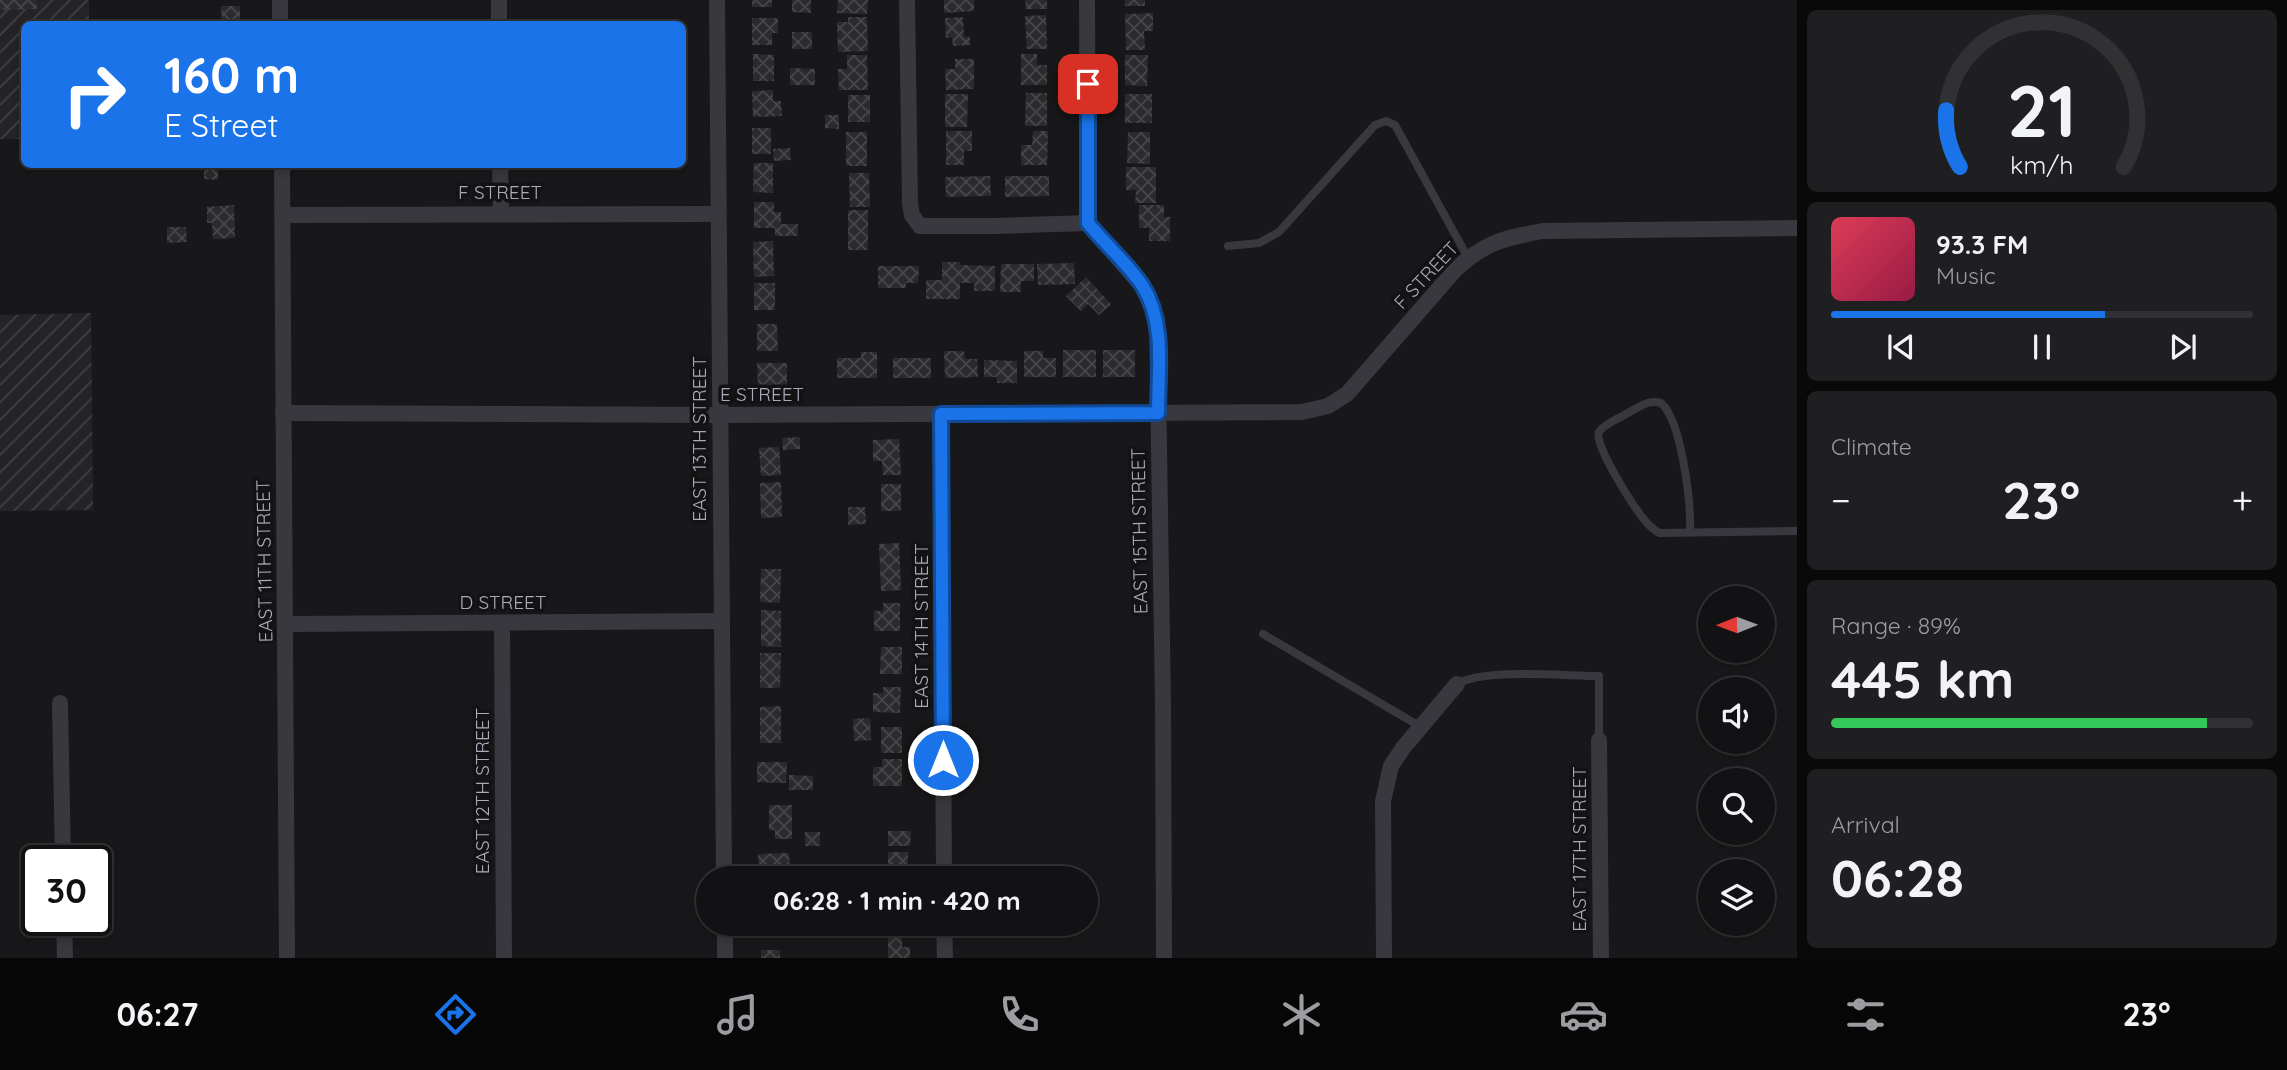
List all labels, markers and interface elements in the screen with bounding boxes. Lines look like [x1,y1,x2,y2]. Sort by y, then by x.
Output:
text: 160 m [164,44,299,105]
icon: right [49,49,140,140]
pin [1058,54,1118,114]
text: 21 [2007,64,2077,155]
icon: arrive [1069,65,1107,103]
text: E Street [164,105,278,145]
text: km/h [2010,149,2074,180]
street label: F STREET [458,180,542,204]
text: 93.3 FM [1936,228,2028,261]
street label: F STREET [1389,236,1463,314]
text: Music [1936,261,1996,290]
icon: previous [1882,328,1920,366]
icon: pause [2023,328,2061,366]
icon: next [2164,328,2202,366]
street label: EAST 13TH STREET [687,356,711,522]
street label: E STREET [720,382,804,406]
text: Climate [1831,432,1912,461]
street label: EAST 15TH STREET [1126,448,1152,614]
text: 23° [2002,467,2080,532]
text: − [1831,476,1851,524]
text: + [2232,476,2253,524]
street label: EAST 11TH STREET [251,479,277,643]
street label: EAST 14TH STREET [909,543,933,709]
north arrow [1698,586,1774,663]
map controls [1698,586,1775,936]
street label: D STREET [460,590,546,614]
text: Range · 89% [1831,611,1961,640]
text: 445 km [1831,646,2014,711]
button: sound [1698,677,1775,754]
street label: EAST 12TH STREET [470,708,494,874]
position arrow [906,723,980,797]
street label: EAST 17TH STREET [1567,766,1591,932]
button: search [1698,768,1775,845]
text: Arrival [1831,810,1900,839]
speed limit sign: 30 [21,845,112,936]
text: 06:28 [1831,845,1964,910]
button: layers [1698,859,1775,936]
text: 06:28 · 1 min · 420 m [773,884,1021,917]
icon: directions [431,990,480,1039]
icon: music [713,990,762,1039]
icon: phone [995,990,1044,1039]
icon: climate [1277,990,1326,1039]
icon: car [1559,990,1608,1039]
icon: filters [1841,990,1890,1039]
text: 06:27 [116,994,198,1034]
text: 23° [2123,994,2171,1034]

